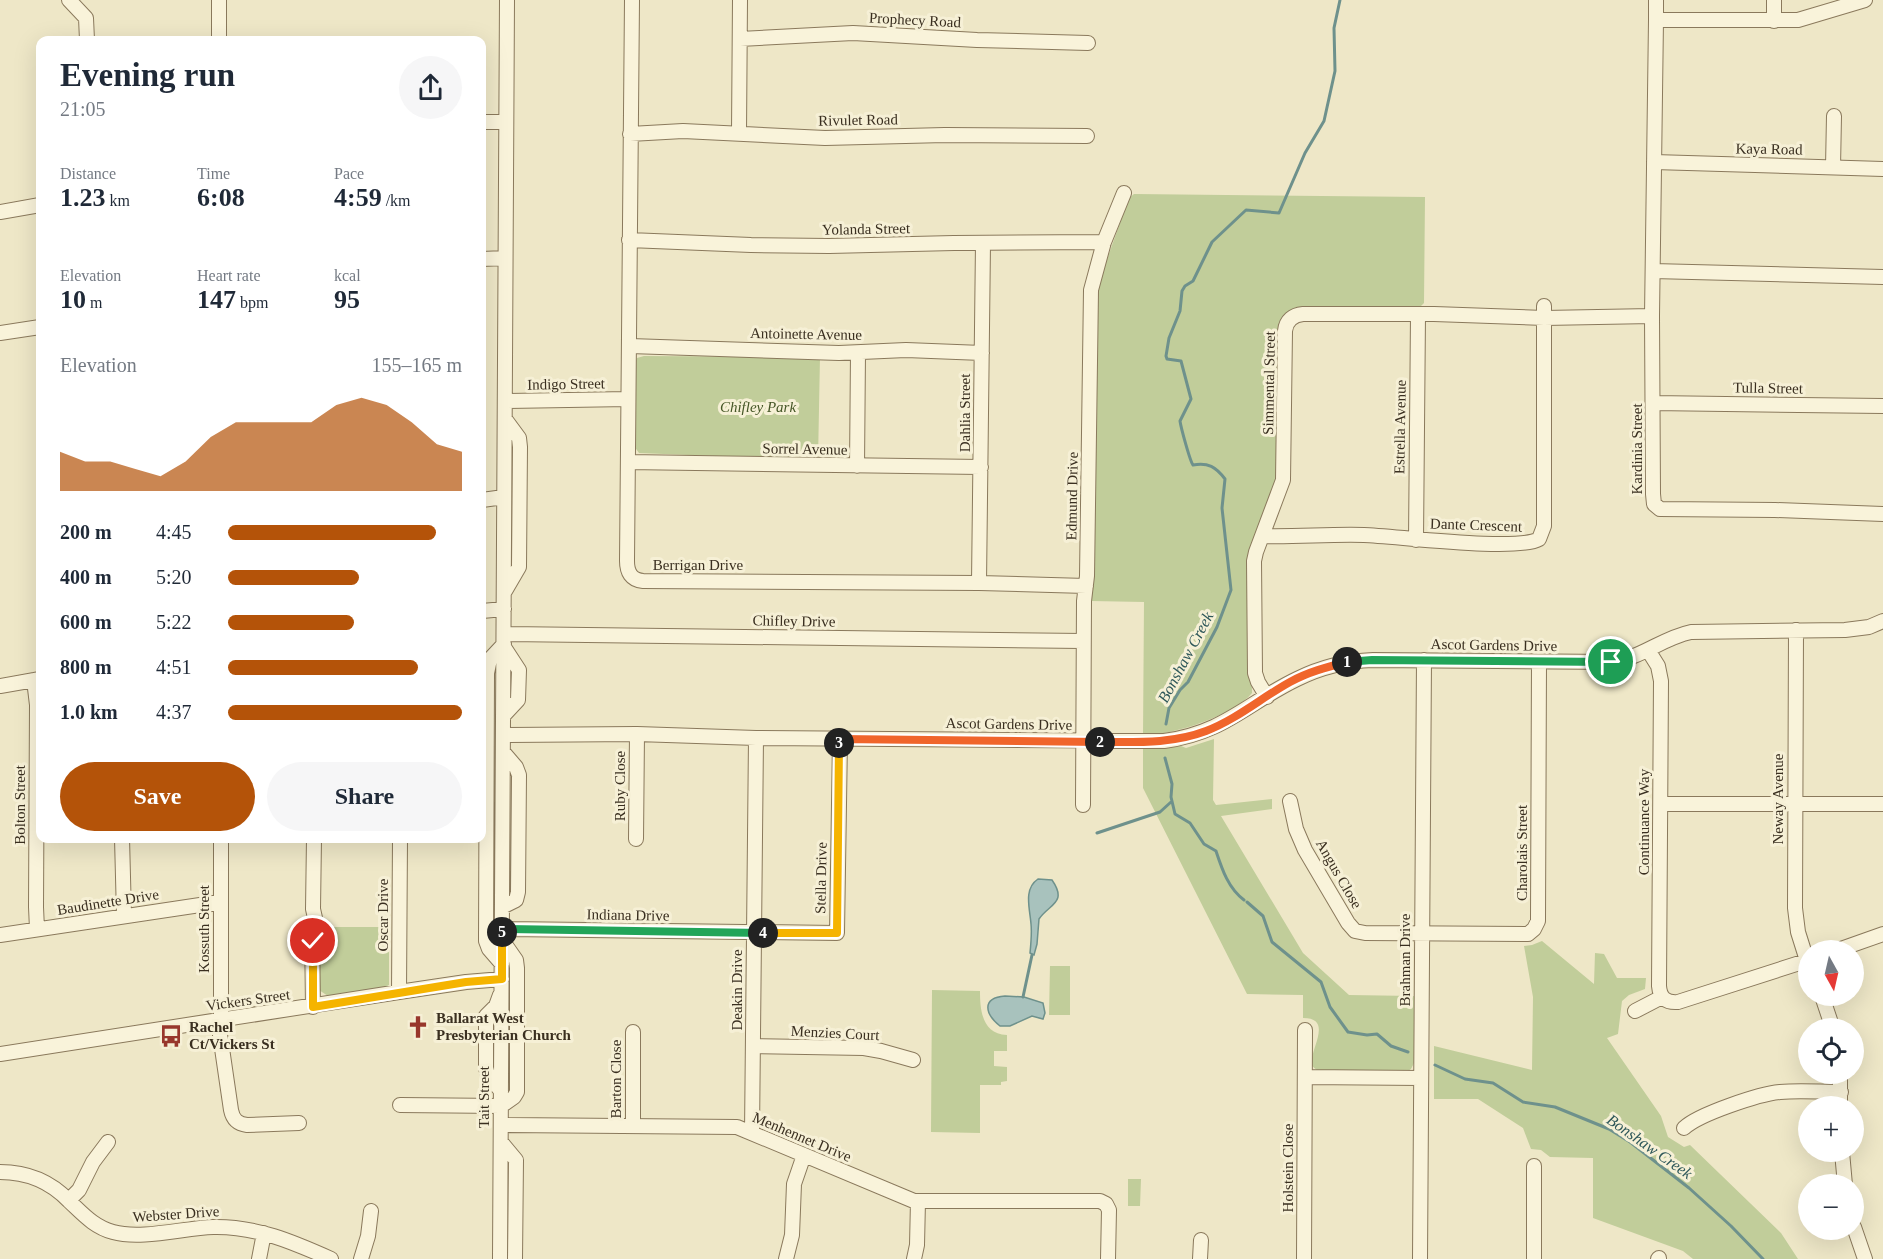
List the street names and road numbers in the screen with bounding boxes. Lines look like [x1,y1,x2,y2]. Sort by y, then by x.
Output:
street label: Prophecy Road [869,10,962,30]
street label: Rivulet Road [818,111,898,129]
street label: Kaya Road [1735,140,1803,158]
street label: Yolanda Street [822,220,911,238]
street label: Antoinette Avenue [750,325,862,343]
street label: Simmental Street [1260,330,1278,435]
street label: Dahlia Street [957,373,973,452]
street label: Indigo Street [527,375,606,393]
street label: Estrella Avenue [1391,379,1409,474]
street label: Tulla Street [1733,379,1804,397]
street label: Kardinia Street [1629,403,1645,495]
street label: Sorrel Avenue [762,440,848,458]
street label: Edmund Drive [1063,451,1081,541]
street label: Dante Crescent [1430,515,1523,535]
street label: Berrigan Drive [653,557,744,573]
street label: Chifley Drive [752,612,836,630]
street label: Ascot Gardens Drive [1431,636,1558,654]
street label: Ascot Gardens Drive [946,715,1073,733]
street label: Ruby Close [612,750,628,821]
street label: Neway Avenue [1770,753,1786,844]
street label: Bolton Street [12,764,28,845]
street label: Continuance Way [1636,768,1652,875]
street label: Charolais Street [1514,804,1530,901]
street label: Angus Close [1313,837,1365,912]
street label: Stella Drive [812,841,830,914]
street label: Oscar Drive [375,878,391,951]
street label: Kossuth Street [196,884,212,973]
street label: Baudinette Drive [56,886,160,918]
street label: Indiana Drive [586,906,670,924]
street label: Brahman Drive [1397,913,1413,1006]
street label: Deakin Drive [729,949,745,1031]
street label: Vickers Street [205,986,292,1014]
street label: Menzies Court [790,1023,881,1043]
street label: Barton Close [608,1039,624,1118]
street label: Tait Street [476,1065,492,1128]
street label: Menhennet Drive [750,1109,854,1165]
street label: Holstein Close [1280,1123,1296,1212]
street label: Webster Drive [132,1203,220,1225]

